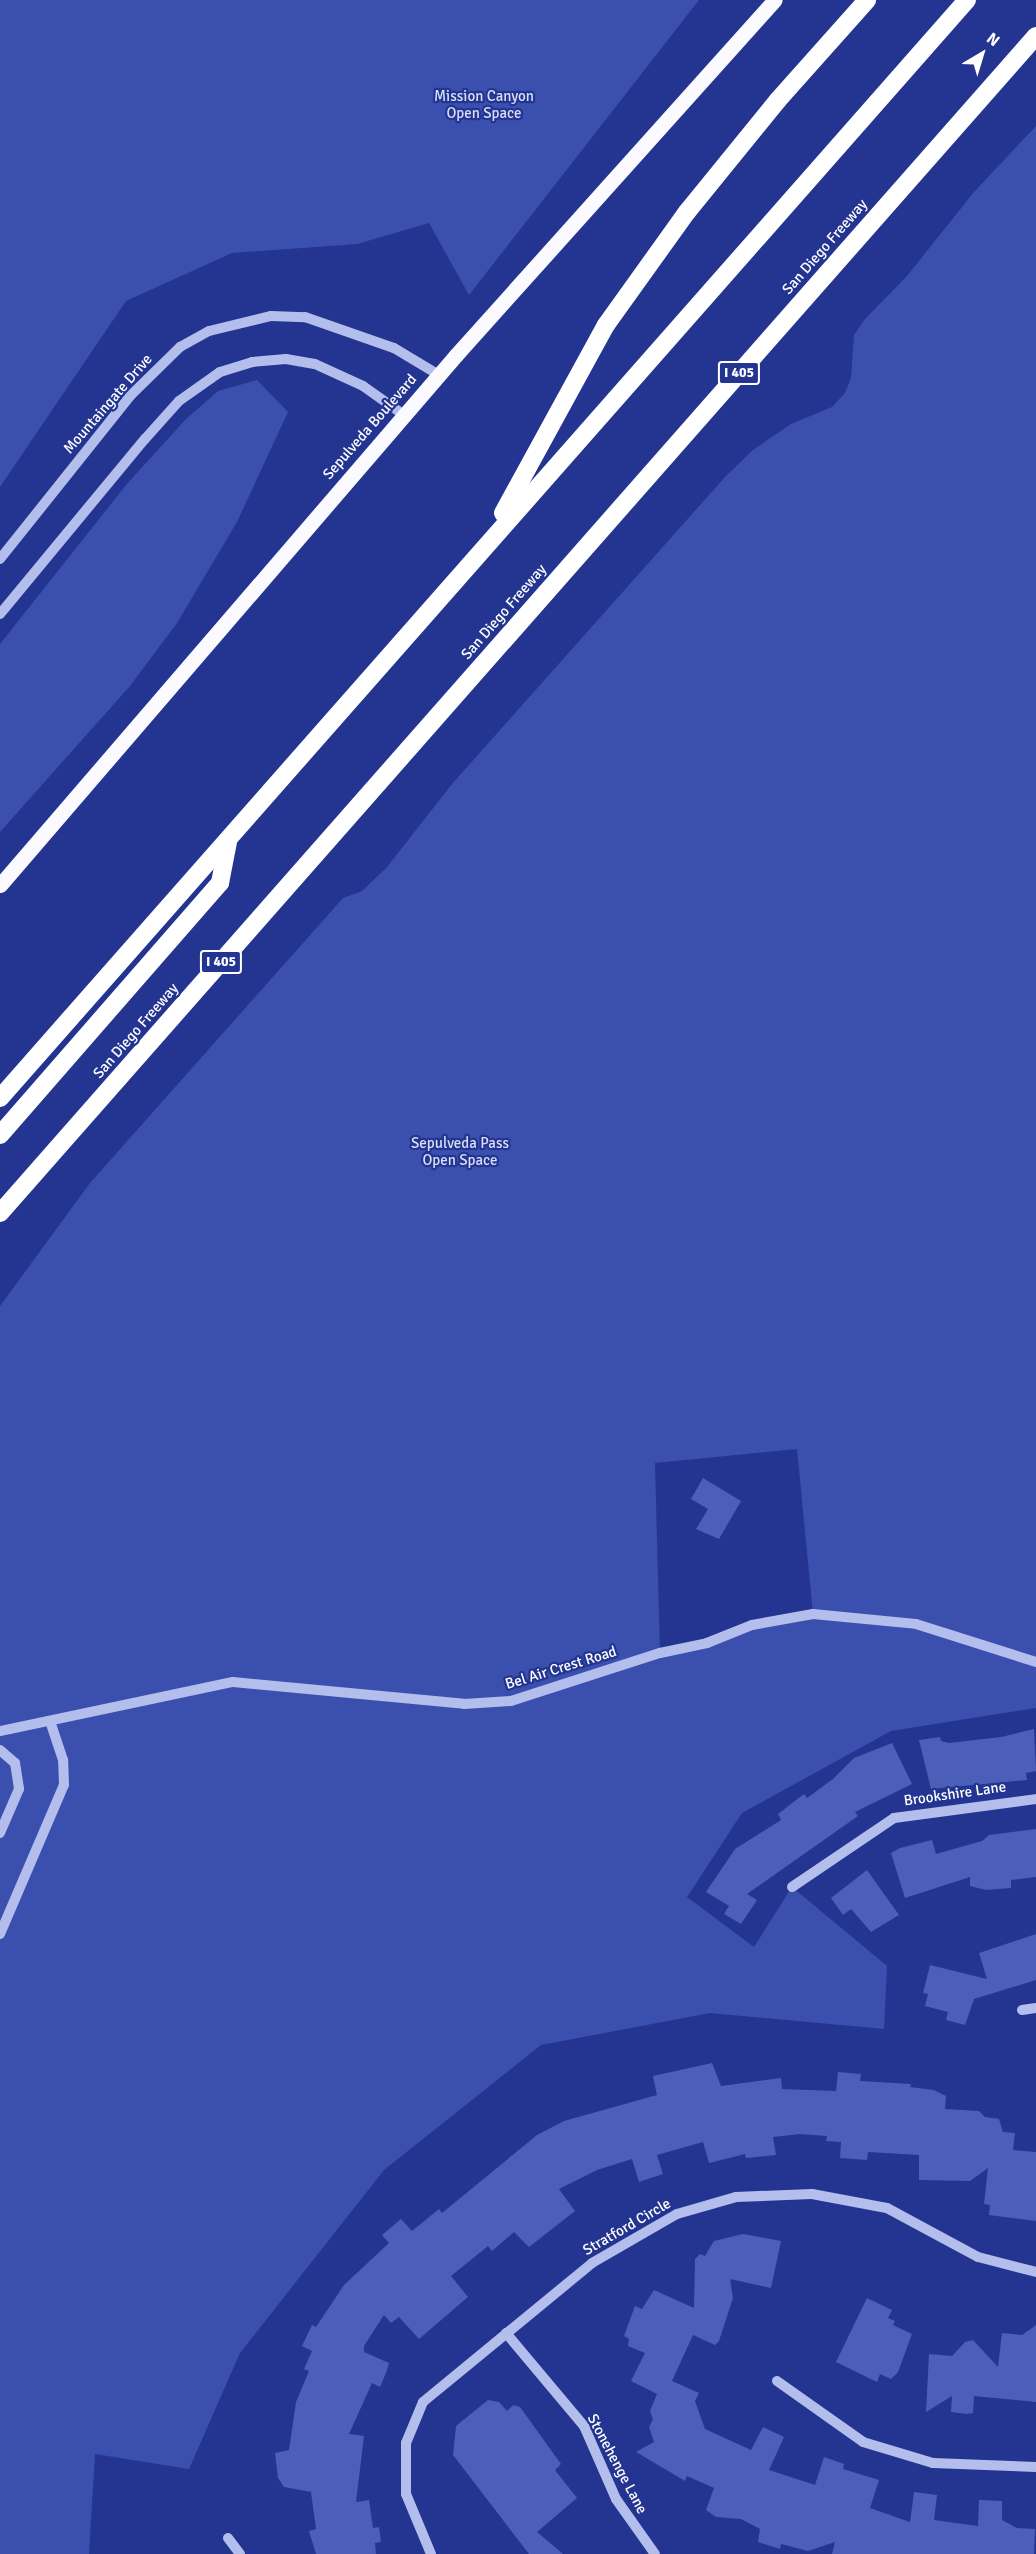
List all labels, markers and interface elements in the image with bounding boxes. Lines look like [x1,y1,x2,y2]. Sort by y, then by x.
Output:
north arrow [952,24,1012,84]
text: N [983,29,1004,51]
park label: Mission Canyon Open Space [434,87,534,122]
street label: San Diego Freeway [779,196,871,298]
street label: Mountaingate Drive [60,350,156,458]
road number: I 405 [716,362,762,384]
street label: Sepulveda Boulevard [319,371,421,483]
street label: San Diego Freeway [458,561,550,663]
road number: I 405 [198,951,244,973]
street label: San Diego Freeway [90,980,182,1082]
park label: Sepulveda Pass Open Space [411,1134,509,1169]
street label: Bel Air Crest Road [503,1643,619,1693]
street label: Brookshire Lane [903,1778,1007,1810]
street label: Stratford Circle [580,2195,674,2259]
street label: Stonehenge Lane [583,2411,651,2517]

